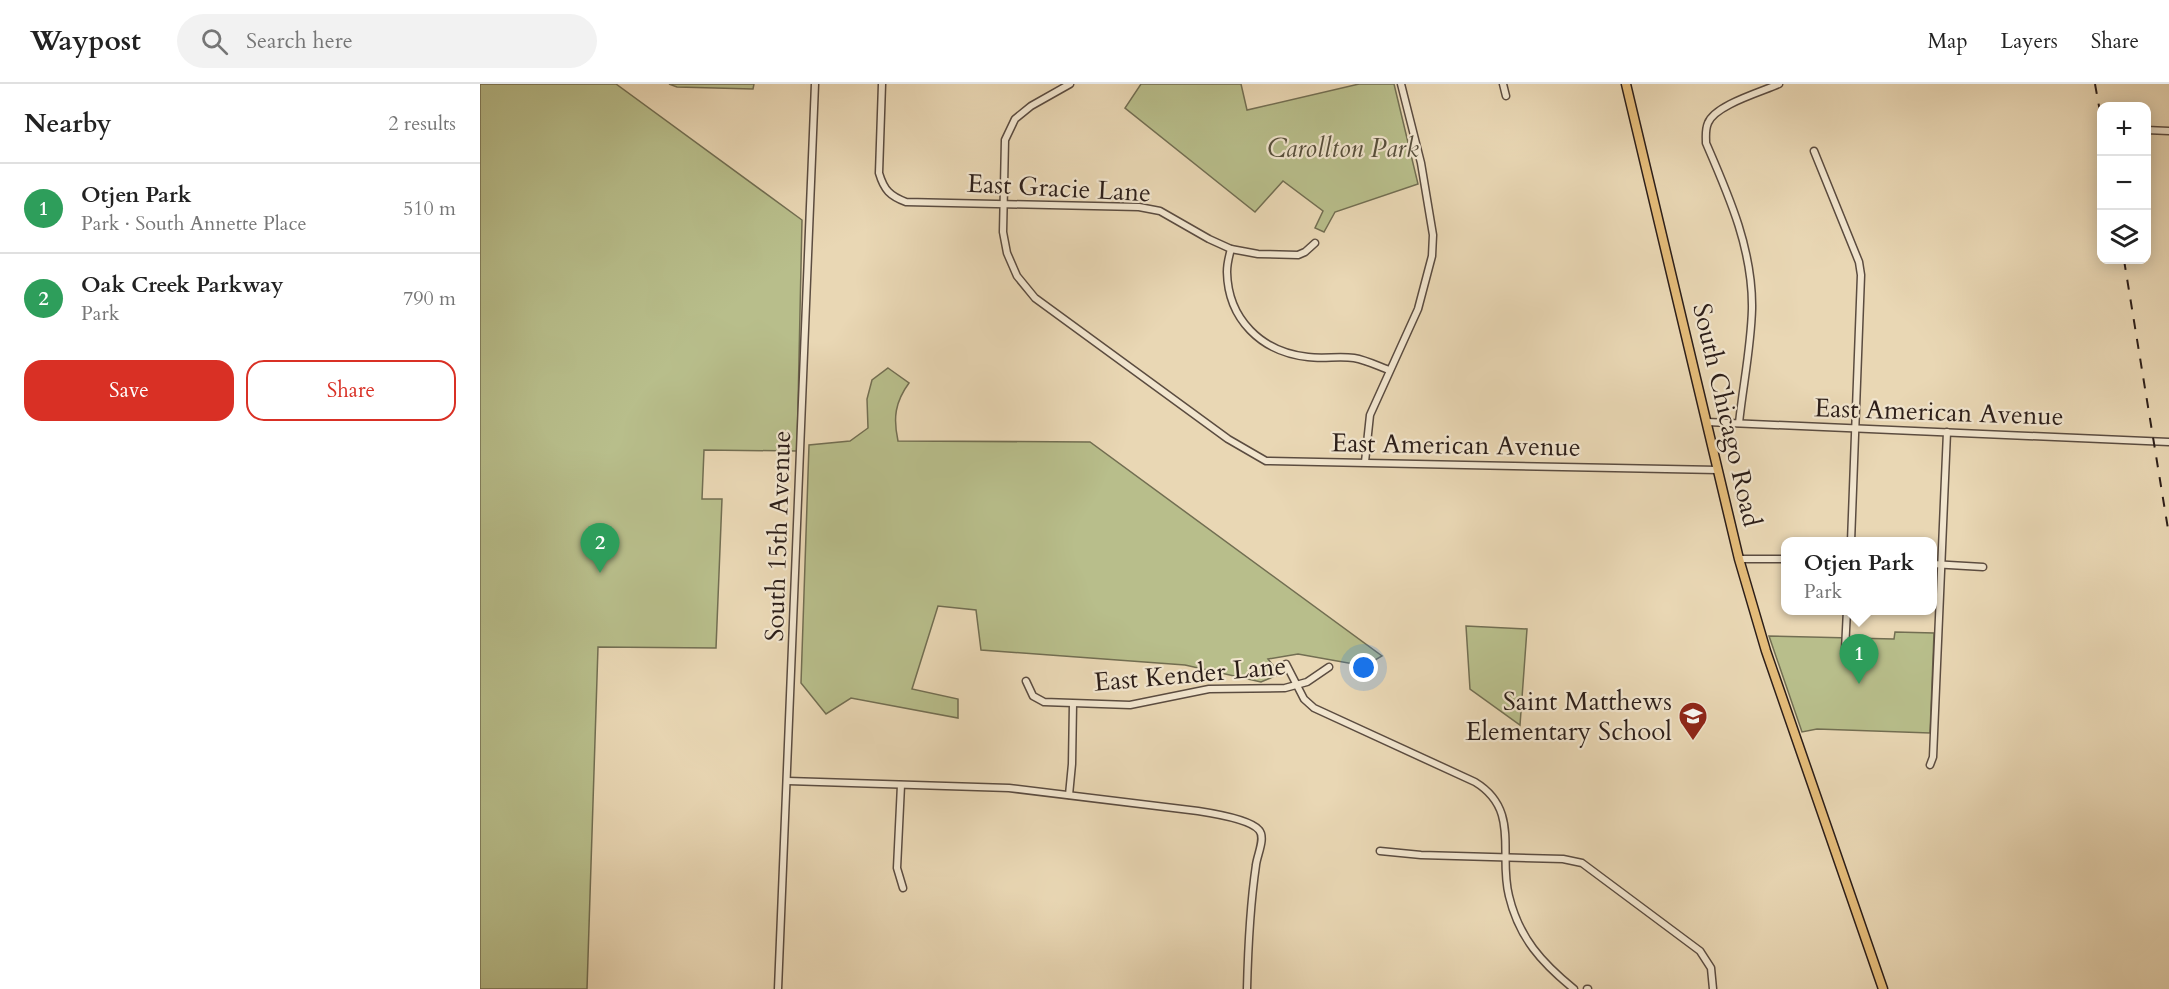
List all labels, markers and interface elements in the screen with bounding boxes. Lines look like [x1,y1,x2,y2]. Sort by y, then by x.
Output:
search box [177,14,597,68]
text: Waypost [30,22,141,60]
icon: search [198,25,231,58]
text: Search here [246,26,353,56]
text: Map [1928,27,1968,56]
text: Layers [2001,27,2058,56]
text: Share [2091,27,2139,56]
map controls [2097,102,2151,264]
button: + [2097,102,2151,156]
text: Nearby [24,106,112,141]
text: 2 results [388,110,456,137]
park label: Carollton Park [1267,131,1419,166]
button: − [2097,156,2151,210]
street label: East Gracie Lane [966,166,1152,210]
text: Otjen Park [81,180,192,210]
text: 1 [38,195,49,222]
text: 510 m [403,195,456,222]
text: Park · South Annette Place [81,210,307,237]
button: layers [2097,210,2151,264]
text: Oak Creek Parkway [81,270,284,300]
text: 2 [38,285,49,312]
text: 790 m [403,285,456,312]
text: Park [81,300,119,327]
street label: South Chicago Road [1684,300,1770,530]
button: Save [24,360,234,421]
button: Share [246,360,456,421]
street label: East American Avenue [1814,390,2064,434]
street label: East American Avenue [1331,425,1581,465]
street label: South 15th Avenue [757,430,799,642]
pin: 2 [580,524,620,573]
popup [1781,537,1937,615]
text: Otjen Park [1804,548,1914,578]
text: Park [1804,578,1842,605]
pin: 1 [1840,634,1878,684]
street label: East Kender Lane [1092,648,1288,700]
your location [1349,653,1378,682]
place label: Saint Matthews Elementary School [1465,684,1672,749]
school or university icon: Saint Matthews Elementary School [1677,700,1709,742]

